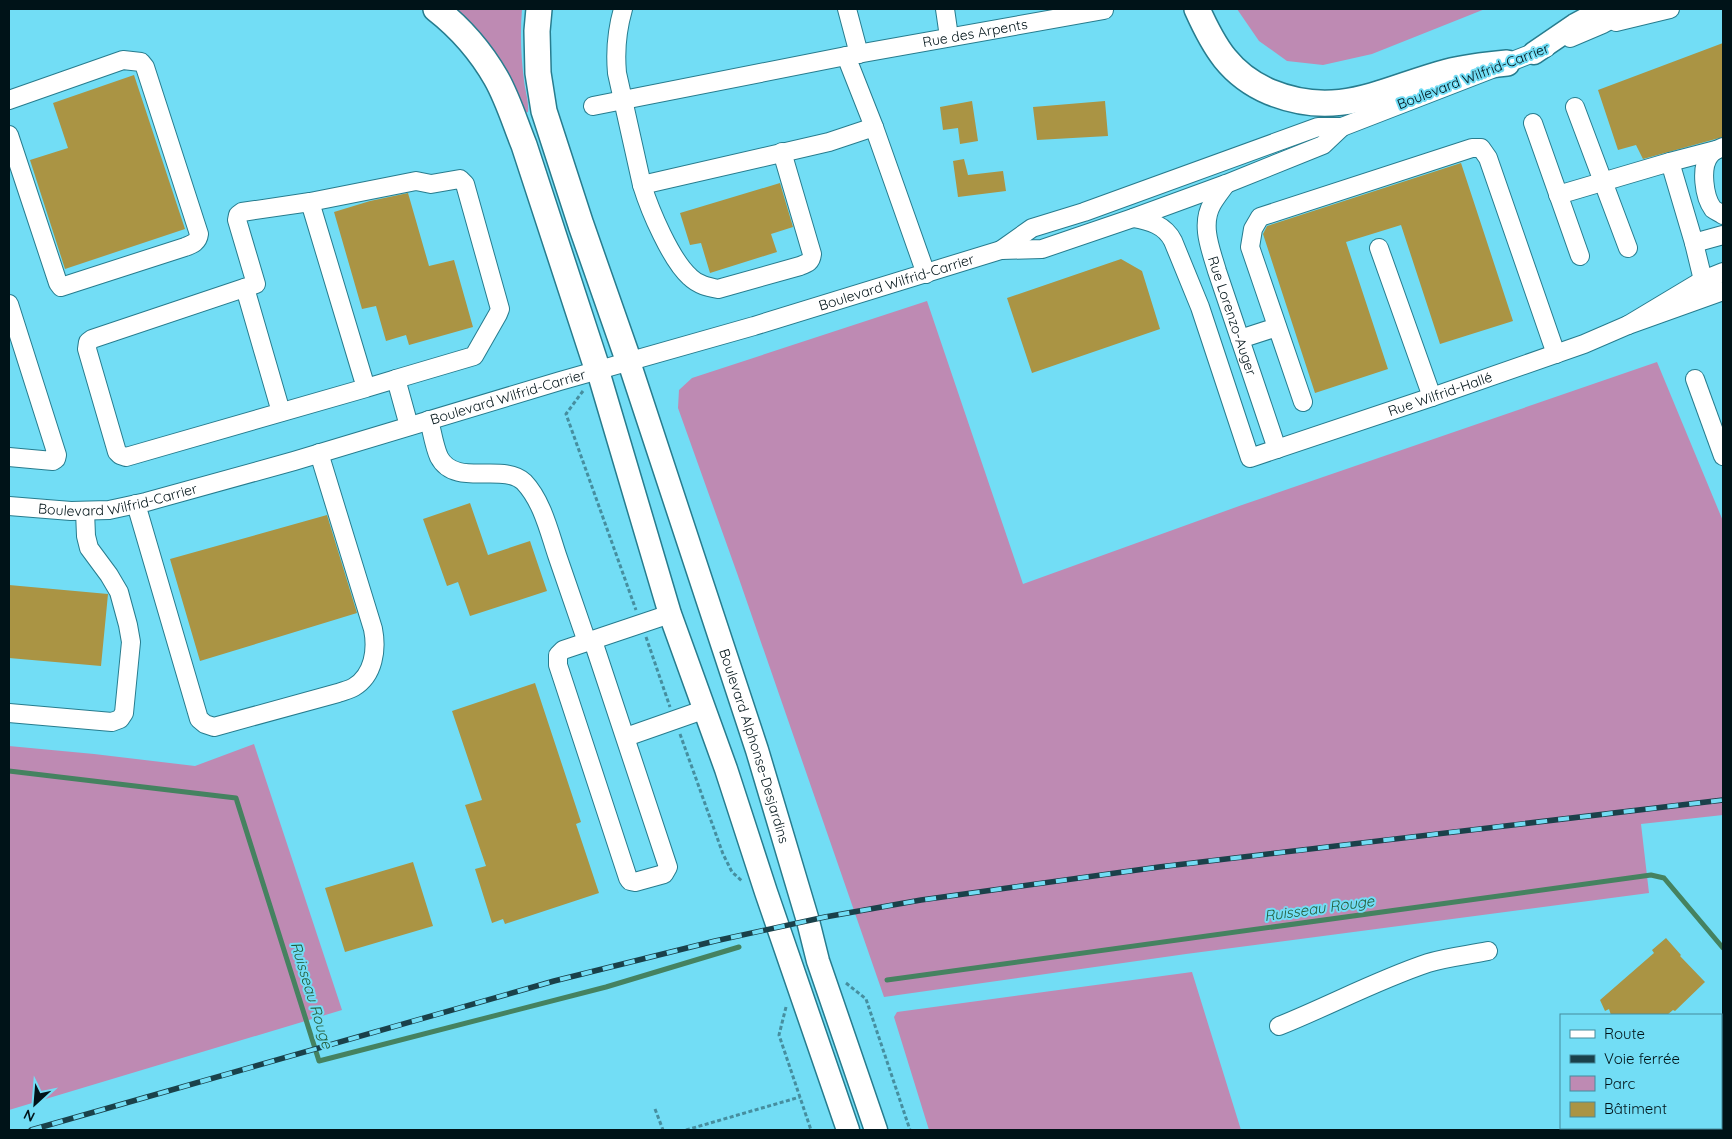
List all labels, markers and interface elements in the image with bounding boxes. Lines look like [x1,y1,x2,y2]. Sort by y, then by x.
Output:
street label: Rue des Arpents [921,15,1029,51]
street label: Boulevard Wilfrid-Carrier [1394,38,1552,113]
street label: Boulevard Wilfrid-Carrier [816,250,977,315]
street label: Rue Lorenzo-Auger [1204,254,1261,379]
street label: Boulevard Wilfrid-Carrier [428,365,588,429]
street label: Rue Wilfrid-Hallé [1386,368,1495,420]
street label: Boulevard Wilfrid-Carrier [37,479,200,520]
street label: Boulevard Alphonse-Desjardins [715,646,793,846]
water label: Ruisseau Rouge [1263,891,1376,925]
water label: Ruisseau Rouge [287,939,337,1051]
legend [1560,1014,1722,1129]
text: Route [1604,1024,1645,1043]
text: Voie ferrée [1604,1049,1680,1068]
text: Parc [1604,1074,1635,1093]
north arrow [10,1079,60,1129]
text: Bâtiment [1604,1099,1667,1118]
text: N [21,1105,38,1126]

